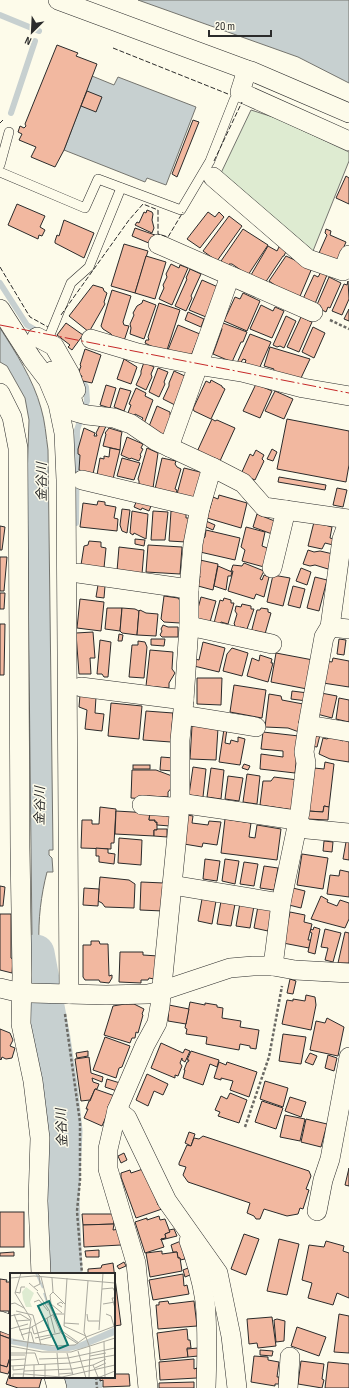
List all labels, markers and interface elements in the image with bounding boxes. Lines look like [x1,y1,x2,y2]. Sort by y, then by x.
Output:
north arrow [12,12,52,52]
scale bar [209,12,271,38]
text: 20 m [215,19,235,34]
text: N [23,33,33,48]
water label: 金谷川 [34,461,50,502]
water label: 金谷川 [32,784,48,826]
water label: 金谷川 [53,1106,71,1148]
inset map [10,1273,115,1378]

